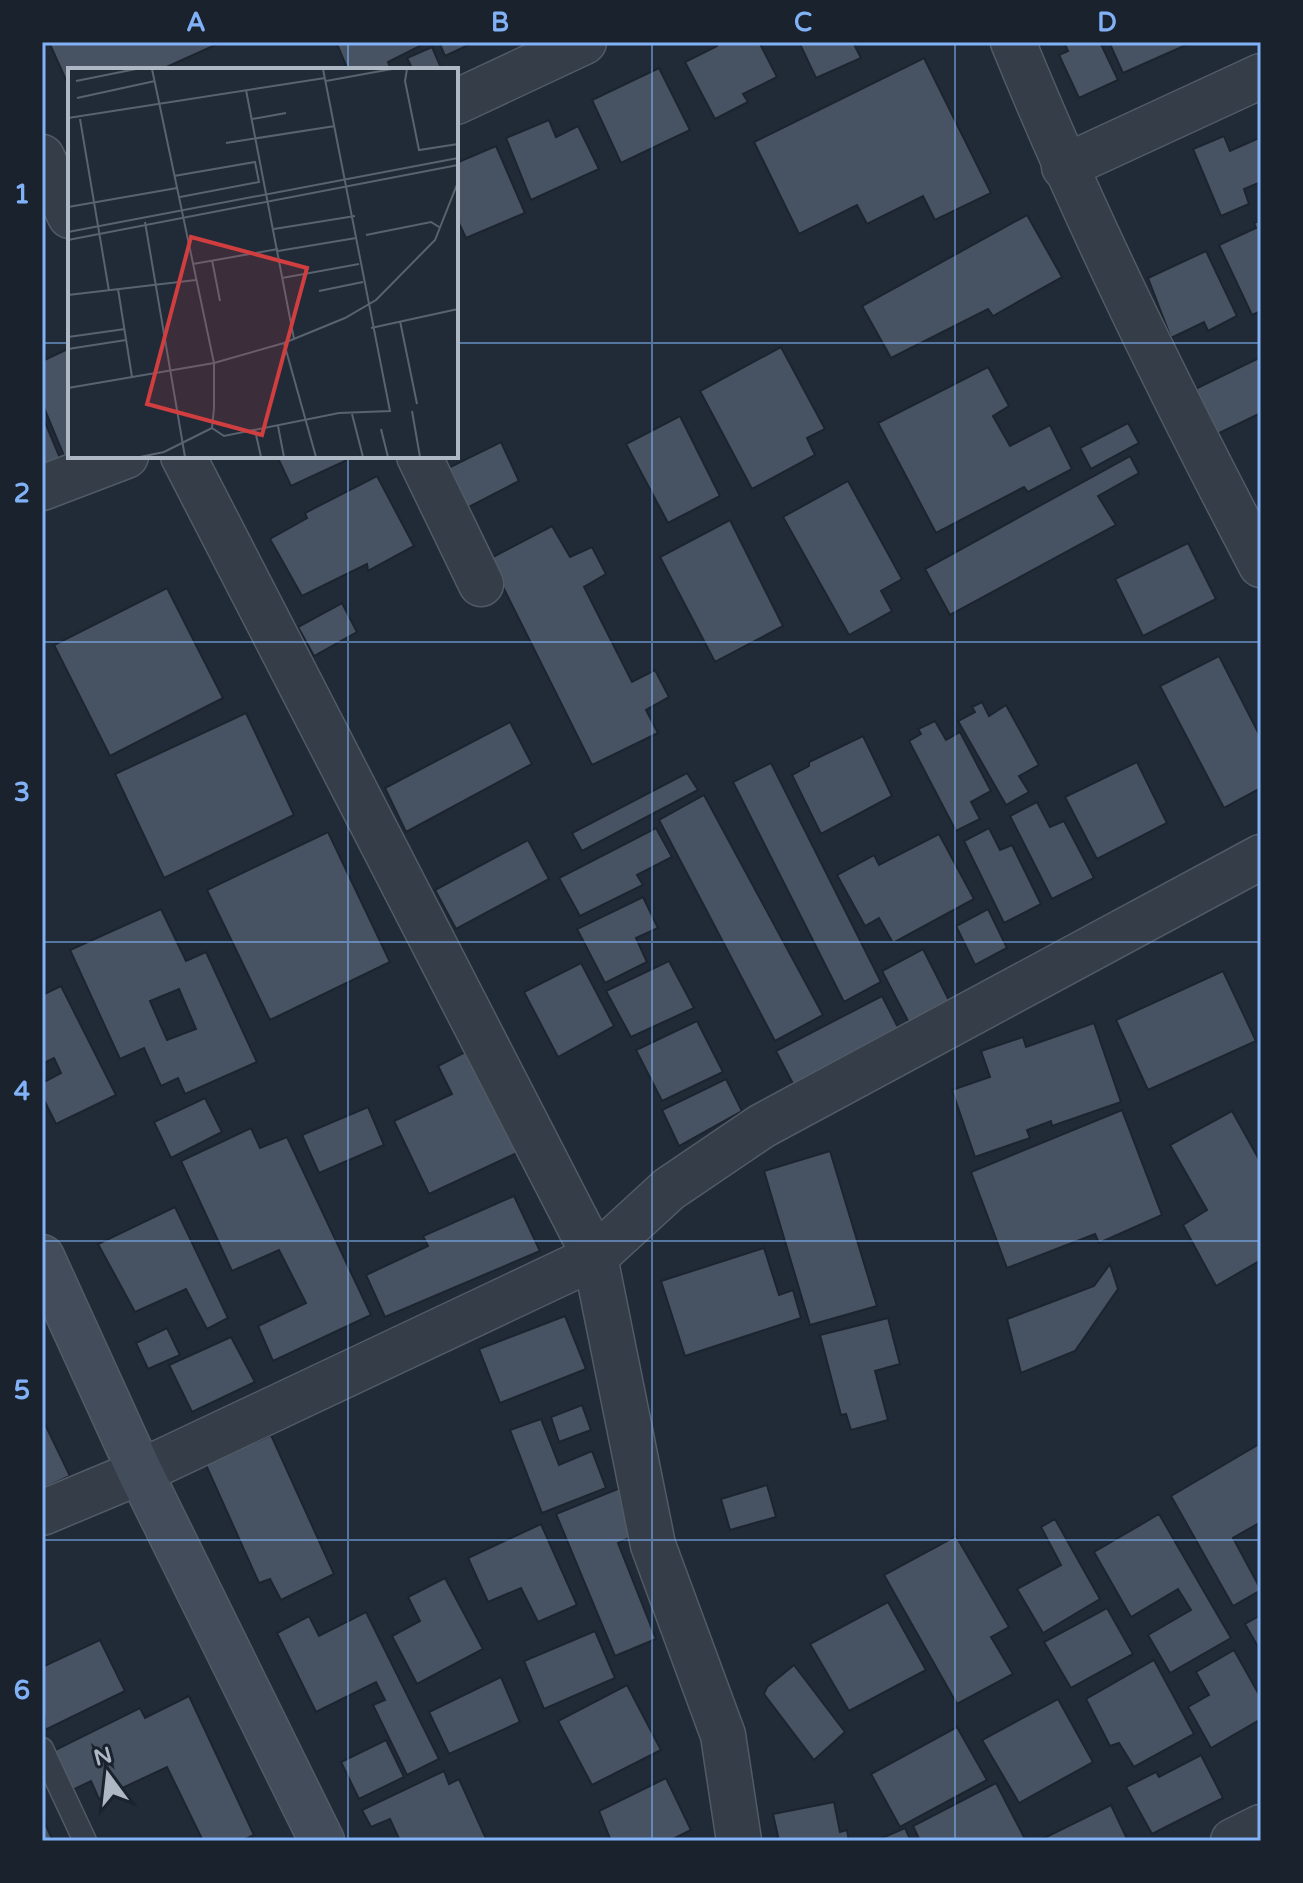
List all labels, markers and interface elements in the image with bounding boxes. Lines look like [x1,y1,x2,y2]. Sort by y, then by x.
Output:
text: A [186,7,206,38]
text: B [491,7,509,38]
text: C [794,7,812,38]
text: D [1097,7,1117,38]
inset map [68,68,458,458]
text: 1 [14,179,30,210]
text: 2 [14,478,30,509]
text: 3 [14,777,30,808]
text: 4 [14,1076,30,1107]
text: 5 [14,1375,30,1406]
text: 6 [14,1675,30,1706]
north arrow [68,1735,148,1815]
text: N [91,1742,115,1771]

